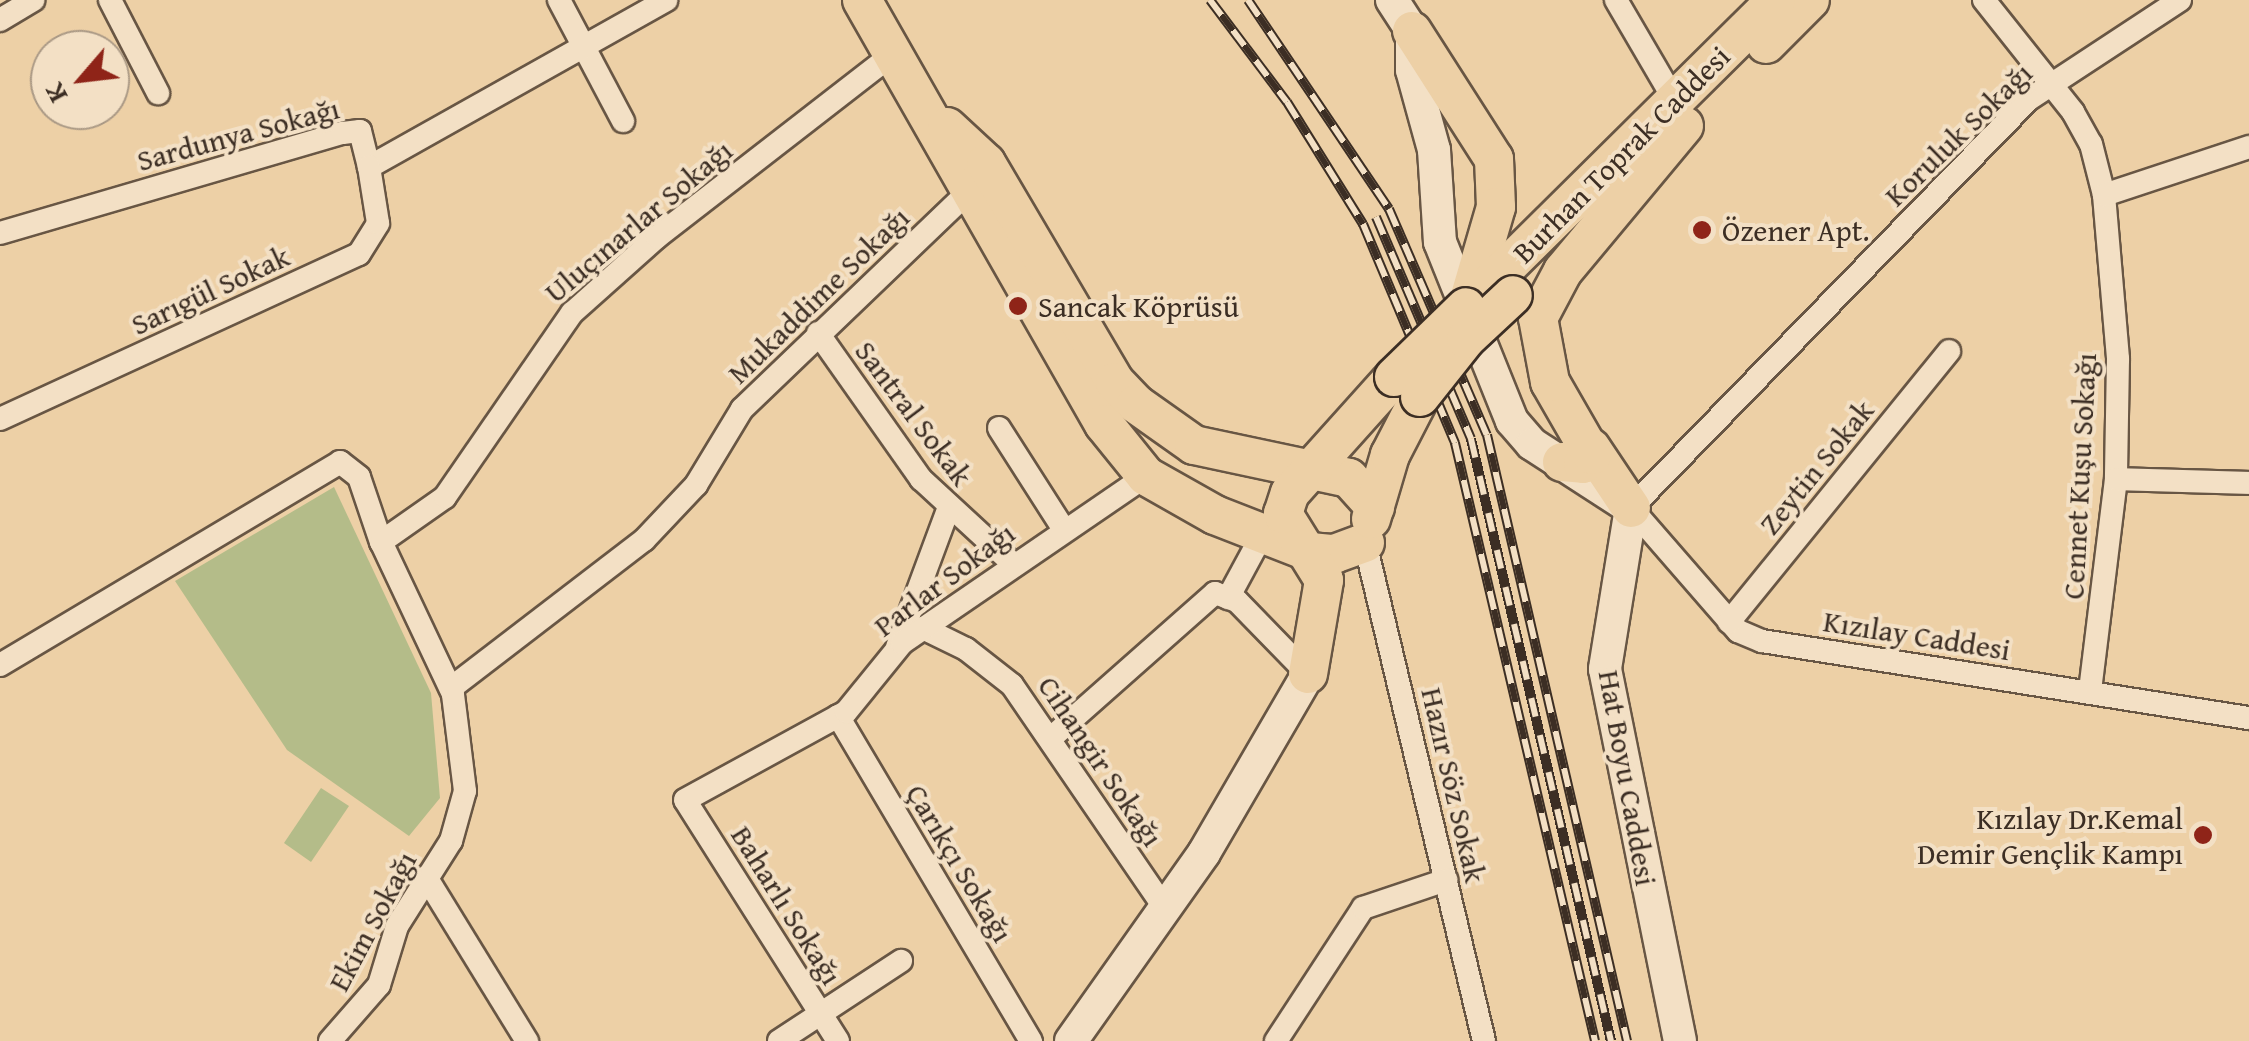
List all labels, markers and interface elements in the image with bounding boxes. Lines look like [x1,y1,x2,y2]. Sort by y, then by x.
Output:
north arrow [30,30,130,130]
street label: Burhan Toprak Caddesi [1505,38,1737,270]
street label: Koruluk Sokağı [1877,55,2039,213]
text: K [33,76,77,111]
street label: Sardunya Sokağı [133,90,343,178]
street label: Uluçınarlar Sokağı [537,132,739,310]
street label: Mukaddime Sokağı [720,199,916,391]
place label: Özener Apt. [1722,212,1870,248]
marker: Özener Apt. [1691,219,1713,241]
street label: Sarıgül Sokak [125,238,295,342]
place label: Sancak Köprüsü [1038,288,1239,324]
marker: Sancak Köprüsü [1007,295,1029,317]
street label: Santral Sokak [848,333,980,493]
street label: Cennet Kuşu Sokağı [2055,352,2103,600]
street label: Zeytin Sokak [1751,393,1881,541]
street label: Parlar Sokağı [866,514,1022,644]
street label: Kızılay Caddesi [1821,602,2013,668]
street label: Hat Boyu Caddesi [1591,667,1665,889]
street label: Cihangir Sokağı [1031,669,1171,853]
street label: Hazır Söz Sokak [1414,684,1494,886]
street label: Çarıkçı Sokağı [899,778,1021,948]
place label: Kızılay Dr.Kemal Demir Gençlik Kampı [1917,800,2183,870]
street label: Baharlı Sokağı [724,819,850,991]
marker: Kızılay Dr.Kemal Demir Gençlik Kampı [2192,824,2214,846]
street label: Ekim Sokağı [320,845,424,997]

